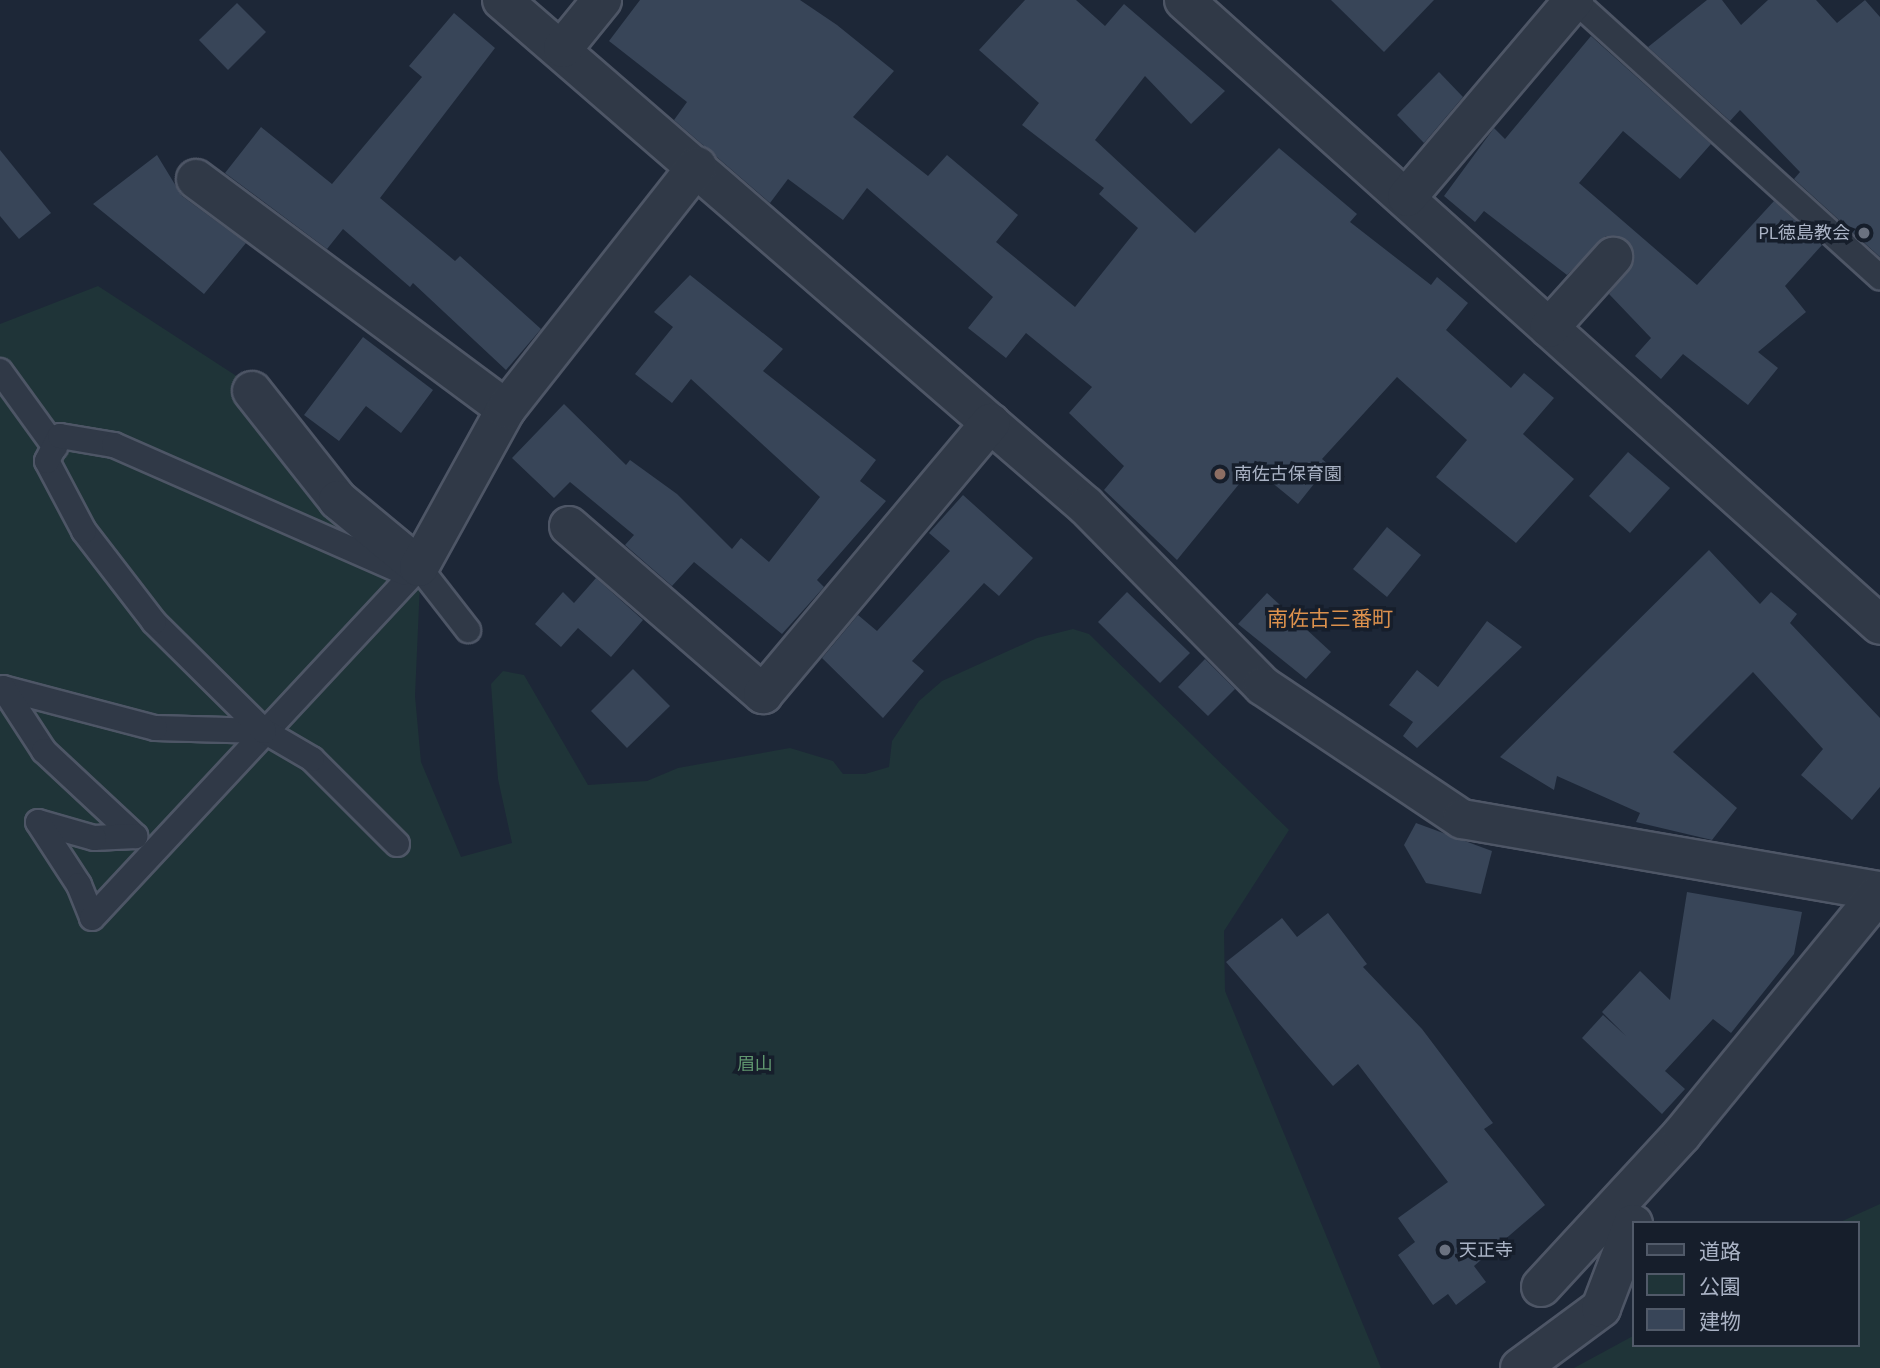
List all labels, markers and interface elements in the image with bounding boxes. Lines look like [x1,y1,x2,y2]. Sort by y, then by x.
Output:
place label: PL徳島教会 [1758,222,1850,244]
marker: PL徳島教会 [1856,225,1872,241]
place label: 南佐古保育園 [1234,463,1342,485]
marker: 南佐古保育園 [1212,466,1228,482]
district label: 南佐古三番町 [1267,606,1393,632]
park label: 眉山 [737,1053,773,1075]
legend [1632,1221,1859,1347]
place label: 天正寺 [1459,1239,1513,1261]
text: 道路 [1699,1239,1741,1264]
marker: 天正寺 [1437,1242,1453,1258]
text: 公園 [1699,1274,1741,1299]
text: 建物 [1699,1309,1741,1334]

